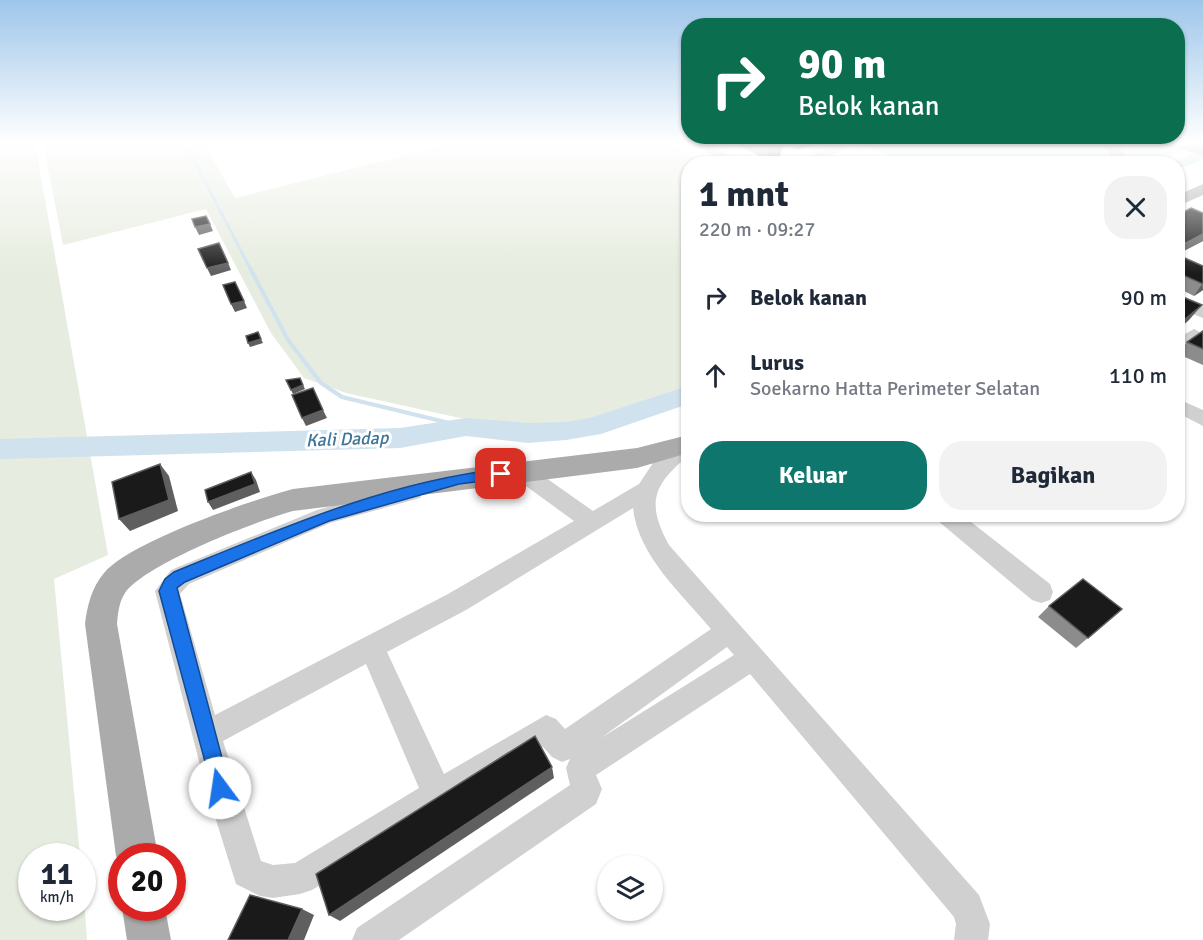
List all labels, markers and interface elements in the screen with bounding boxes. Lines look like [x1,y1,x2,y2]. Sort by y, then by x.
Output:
text: 90 m [798,39,887,90]
icon: right [699,42,777,120]
text: Belok kanan [798,90,939,123]
text: 1 mnt [699,172,789,217]
button: close [1104,176,1167,239]
text: 220 m · 09:27 [699,217,815,242]
icon: right [699,281,732,314]
text: Belok kanan [750,284,867,311]
text: 90 m [1121,284,1167,311]
text: Lurus [750,349,804,376]
icon: ahead [699,359,732,392]
text: 110 m [1109,362,1167,389]
text: Soekarno Hatta Perimeter Selatan [750,376,1040,401]
water label: Kali Dadap [305,427,390,451]
button: Keluar [699,441,927,510]
button: Bagikan [939,441,1167,510]
pin [475,448,526,499]
icon: arrive [484,457,517,490]
position arrow [188,756,252,820]
speed limit sign: 20 [108,843,186,921]
map controls [597,855,663,921]
button: layers [597,855,663,921]
text: 11 [41,856,73,893]
text: km/h [40,888,74,906]

